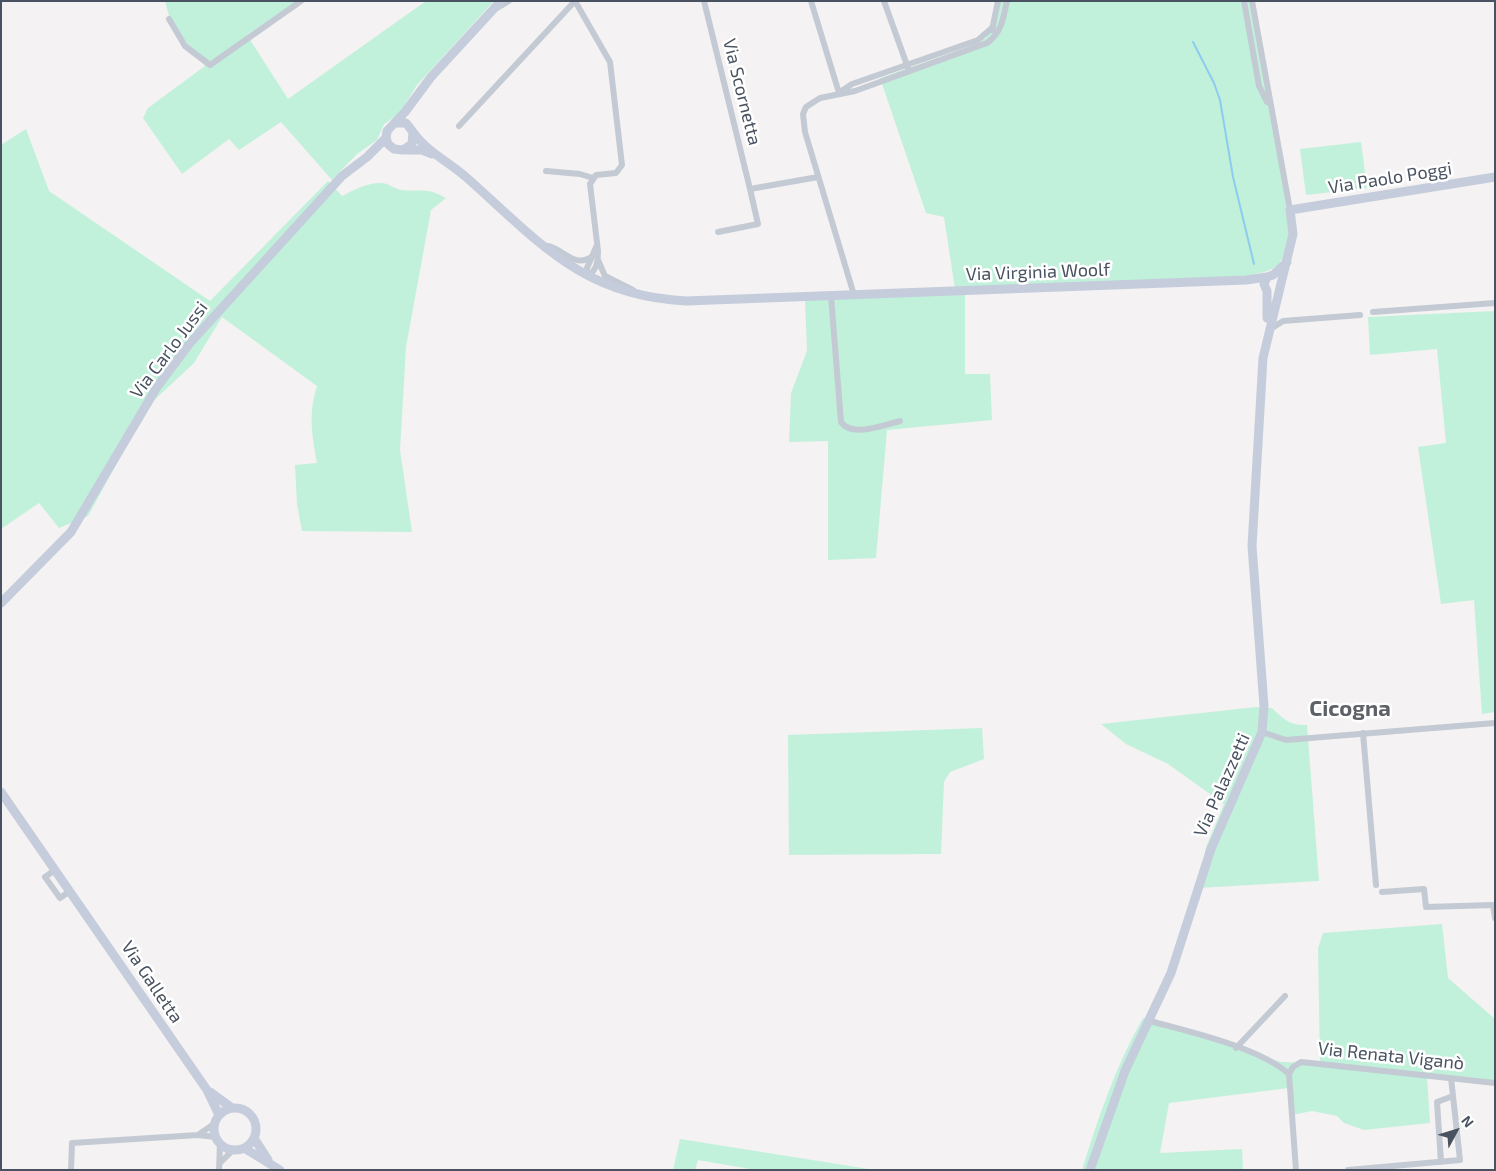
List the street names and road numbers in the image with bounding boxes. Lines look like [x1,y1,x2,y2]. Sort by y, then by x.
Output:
street label: Via Scornetta [718,36,766,148]
street label: Via Paolo Poggi [1327,158,1453,198]
street label: Via Virginia Woolf [965,259,1111,285]
street label: Via Carlo Jussi [126,297,212,403]
street label: Via Palazzetti [1190,730,1254,840]
street label: Via Galletta [117,937,187,1027]
street label: Via Renata Viganò [1317,1038,1465,1074]

